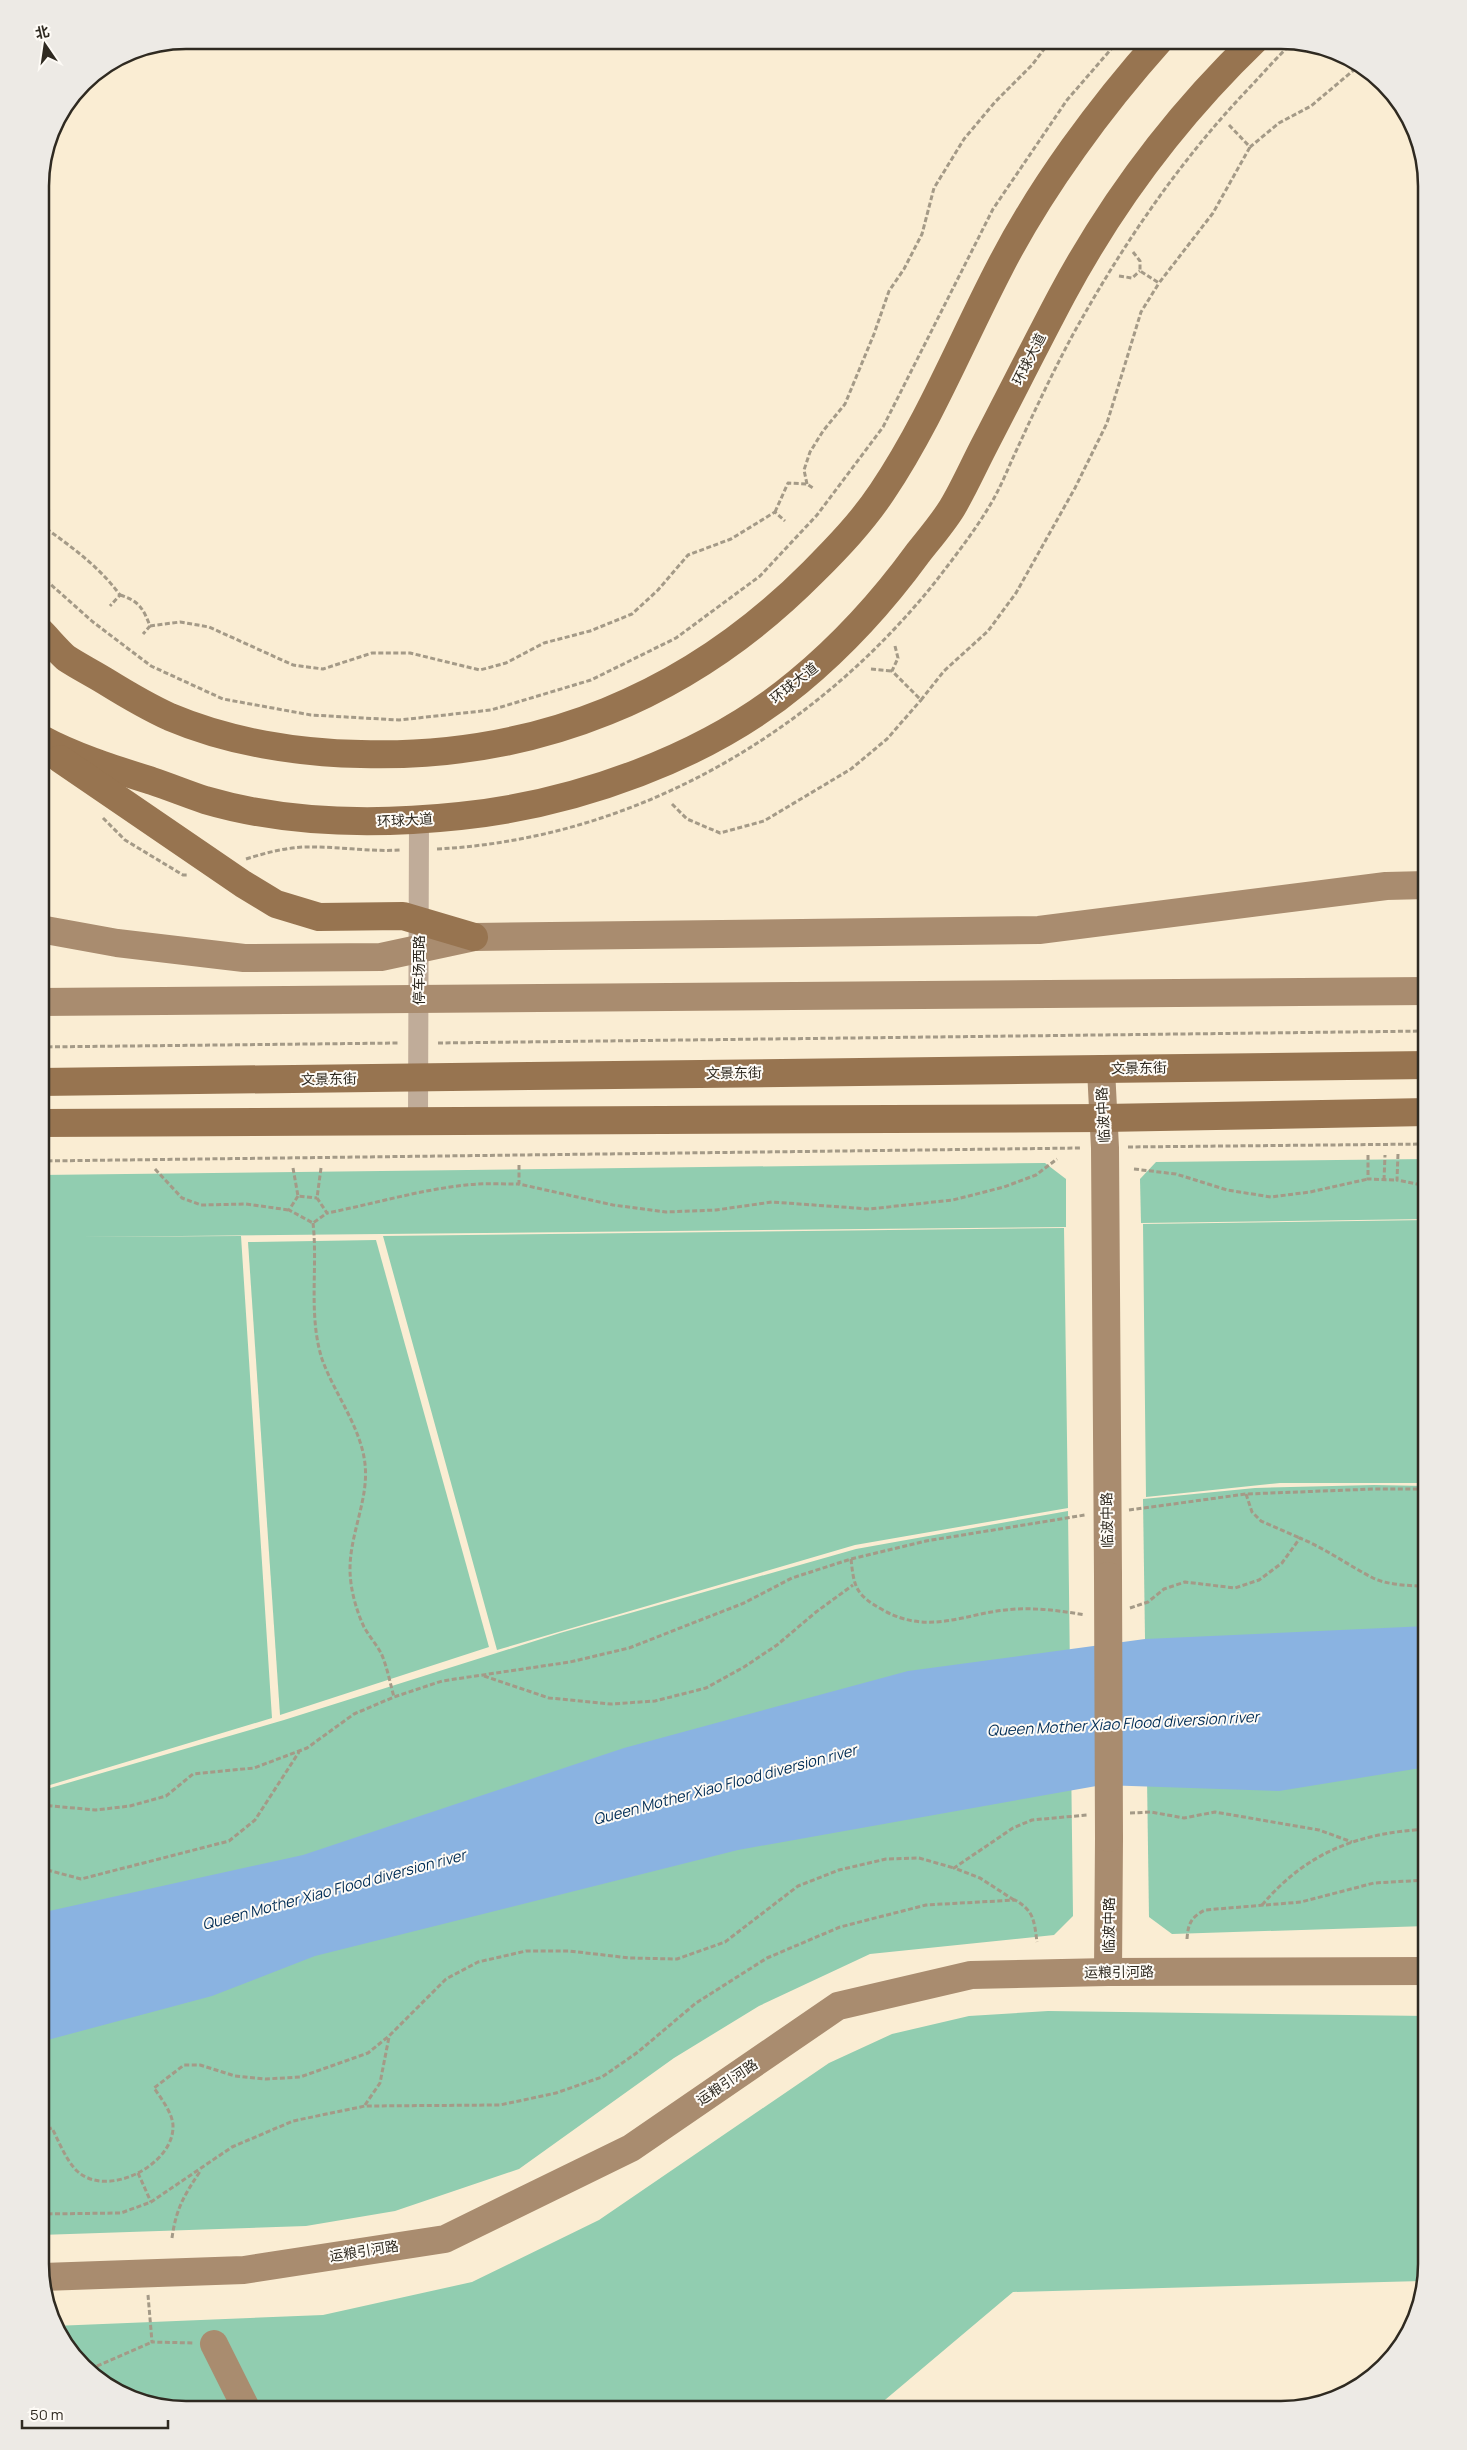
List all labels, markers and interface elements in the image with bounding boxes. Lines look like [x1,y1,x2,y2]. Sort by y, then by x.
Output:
north arrow [20,20,70,70]
text: 北 [33,21,51,43]
street label: 环球大道 [1007,330,1050,388]
street label: 环球大道 [766,658,822,707]
street label: 环球大道 [377,809,433,830]
street label: 停车场西路 [409,935,428,1005]
street label: 文景东街 [1111,1058,1167,1077]
street label: 文景东街 [706,1063,762,1082]
street label: 文景东街 [301,1069,357,1088]
street label: 临波中路 [1092,1087,1113,1143]
street label: 临波中路 [1097,1492,1116,1548]
water label: Queen Mother Xiao Flood diversion river [987,1706,1262,1741]
water label: Queen Mother Xiao Flood diversion river [591,1738,862,1830]
water label: Queen Mother Xiao Flood diversion river [200,1843,471,1935]
street label: 临波中路 [1099,1897,1118,1953]
street label: 运粮引河路 [1084,1961,1154,1982]
street label: 运粮引河路 [692,2054,761,2109]
street label: 运粮引河路 [328,2236,400,2265]
scale bar [22,2398,169,2430]
text: 50 m [30,2404,64,2425]

